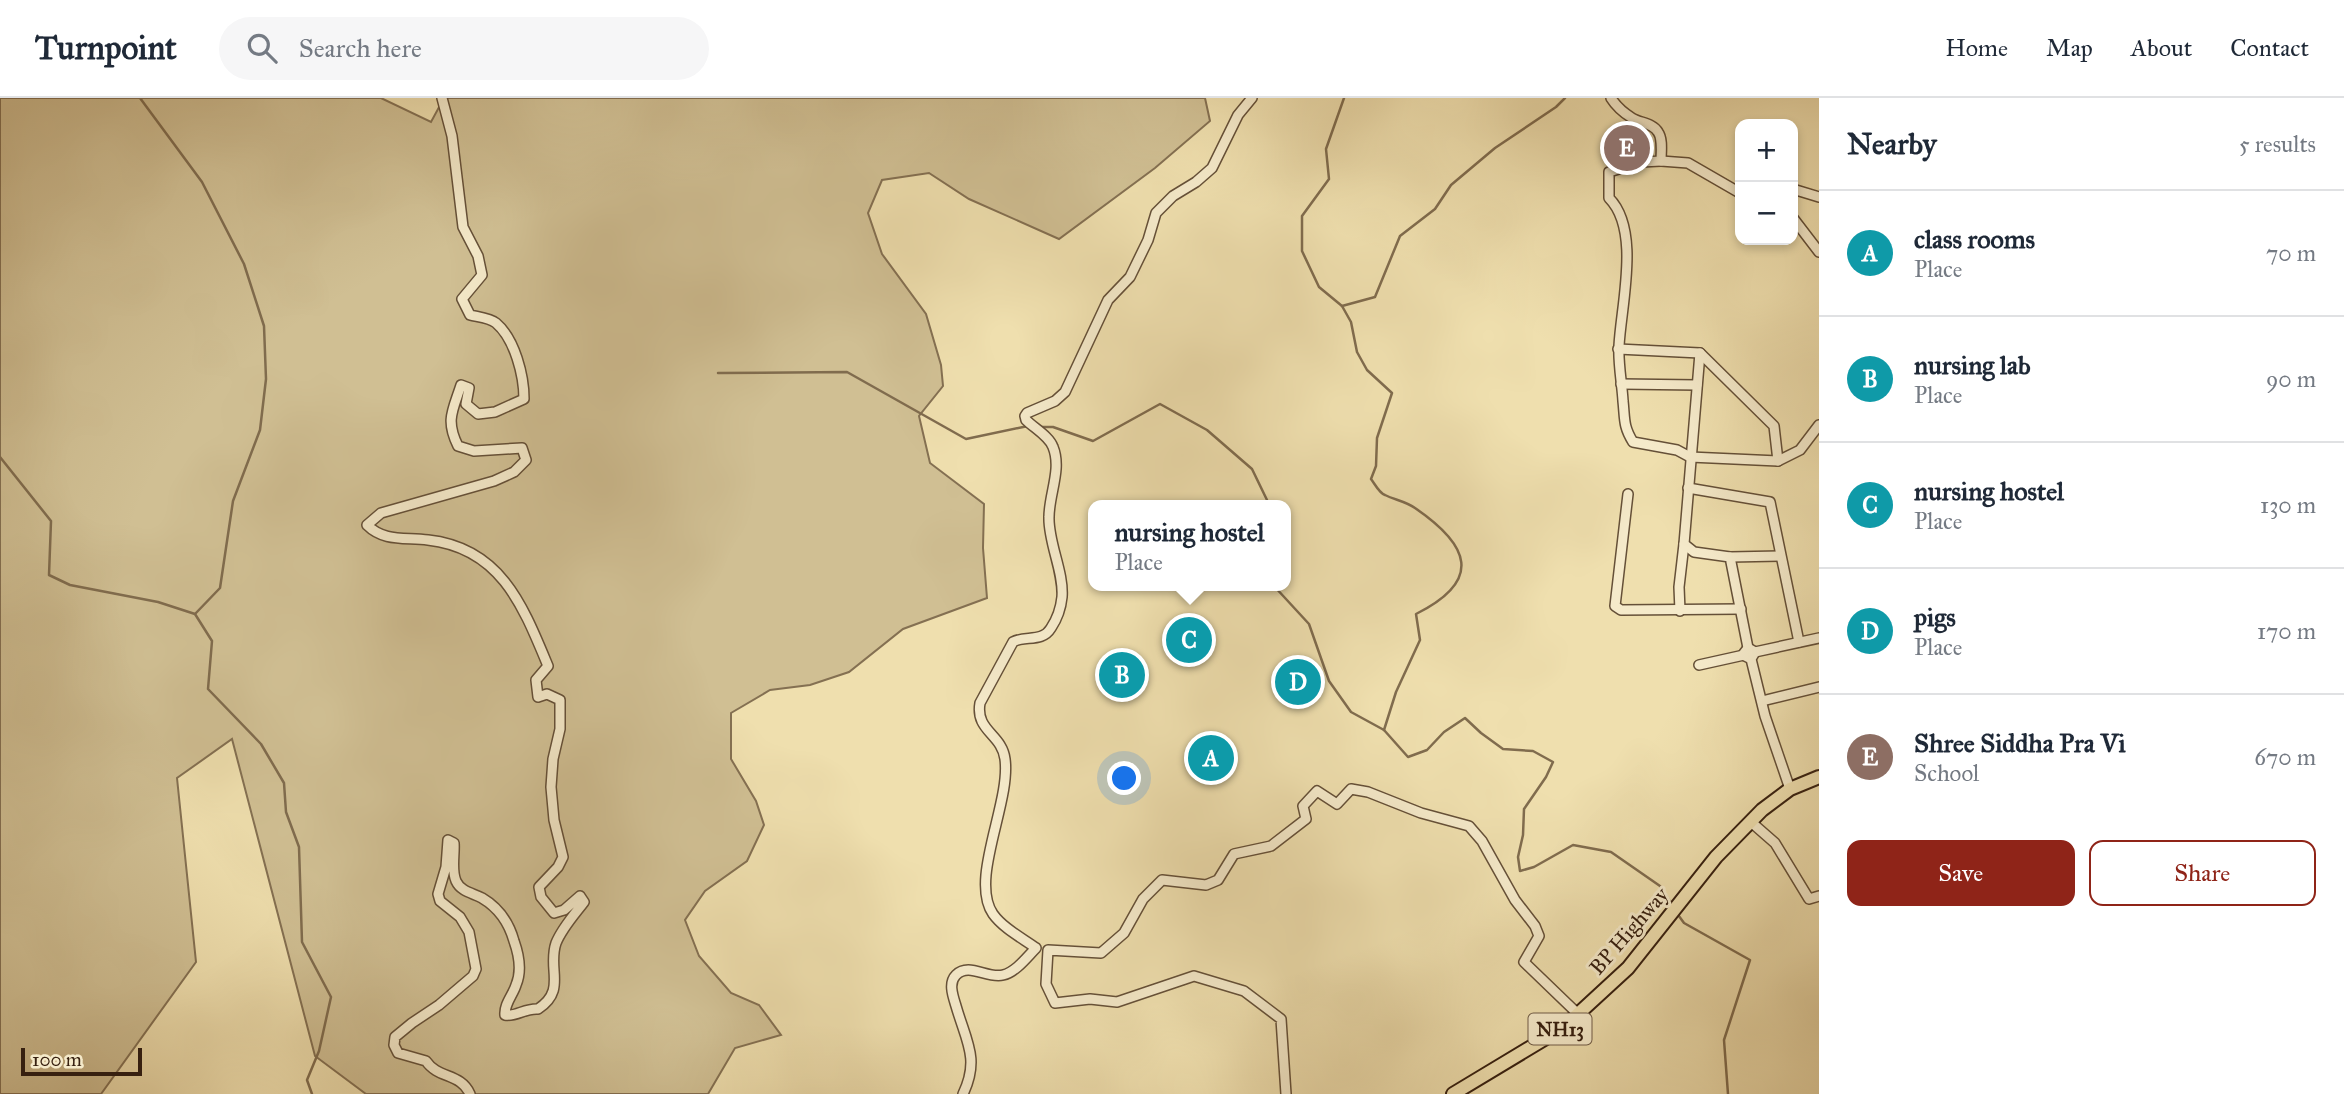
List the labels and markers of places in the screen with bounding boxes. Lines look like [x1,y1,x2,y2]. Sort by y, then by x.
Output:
pin: E [1604,122,1650,174]
pin: C [1166,614,1212,666]
pin: B [1099,649,1145,701]
pin: D [1275,656,1321,708]
pin: A [1188,732,1234,784]

